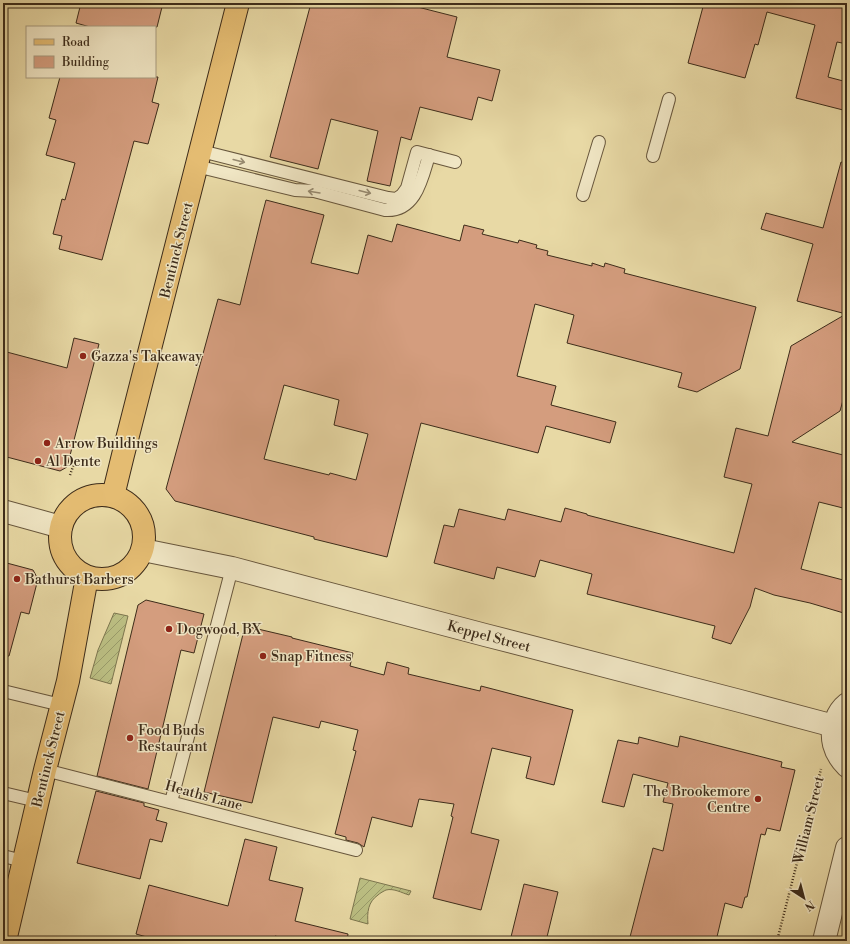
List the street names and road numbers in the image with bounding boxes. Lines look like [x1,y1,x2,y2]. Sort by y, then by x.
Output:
street label: Bentinck Street [156,200,198,301]
street label: Keppel Street [445,617,532,657]
street label: Bentinck Street [28,709,70,810]
street label: William Street [789,774,829,867]
street label: Heaths Lane [163,777,245,815]

